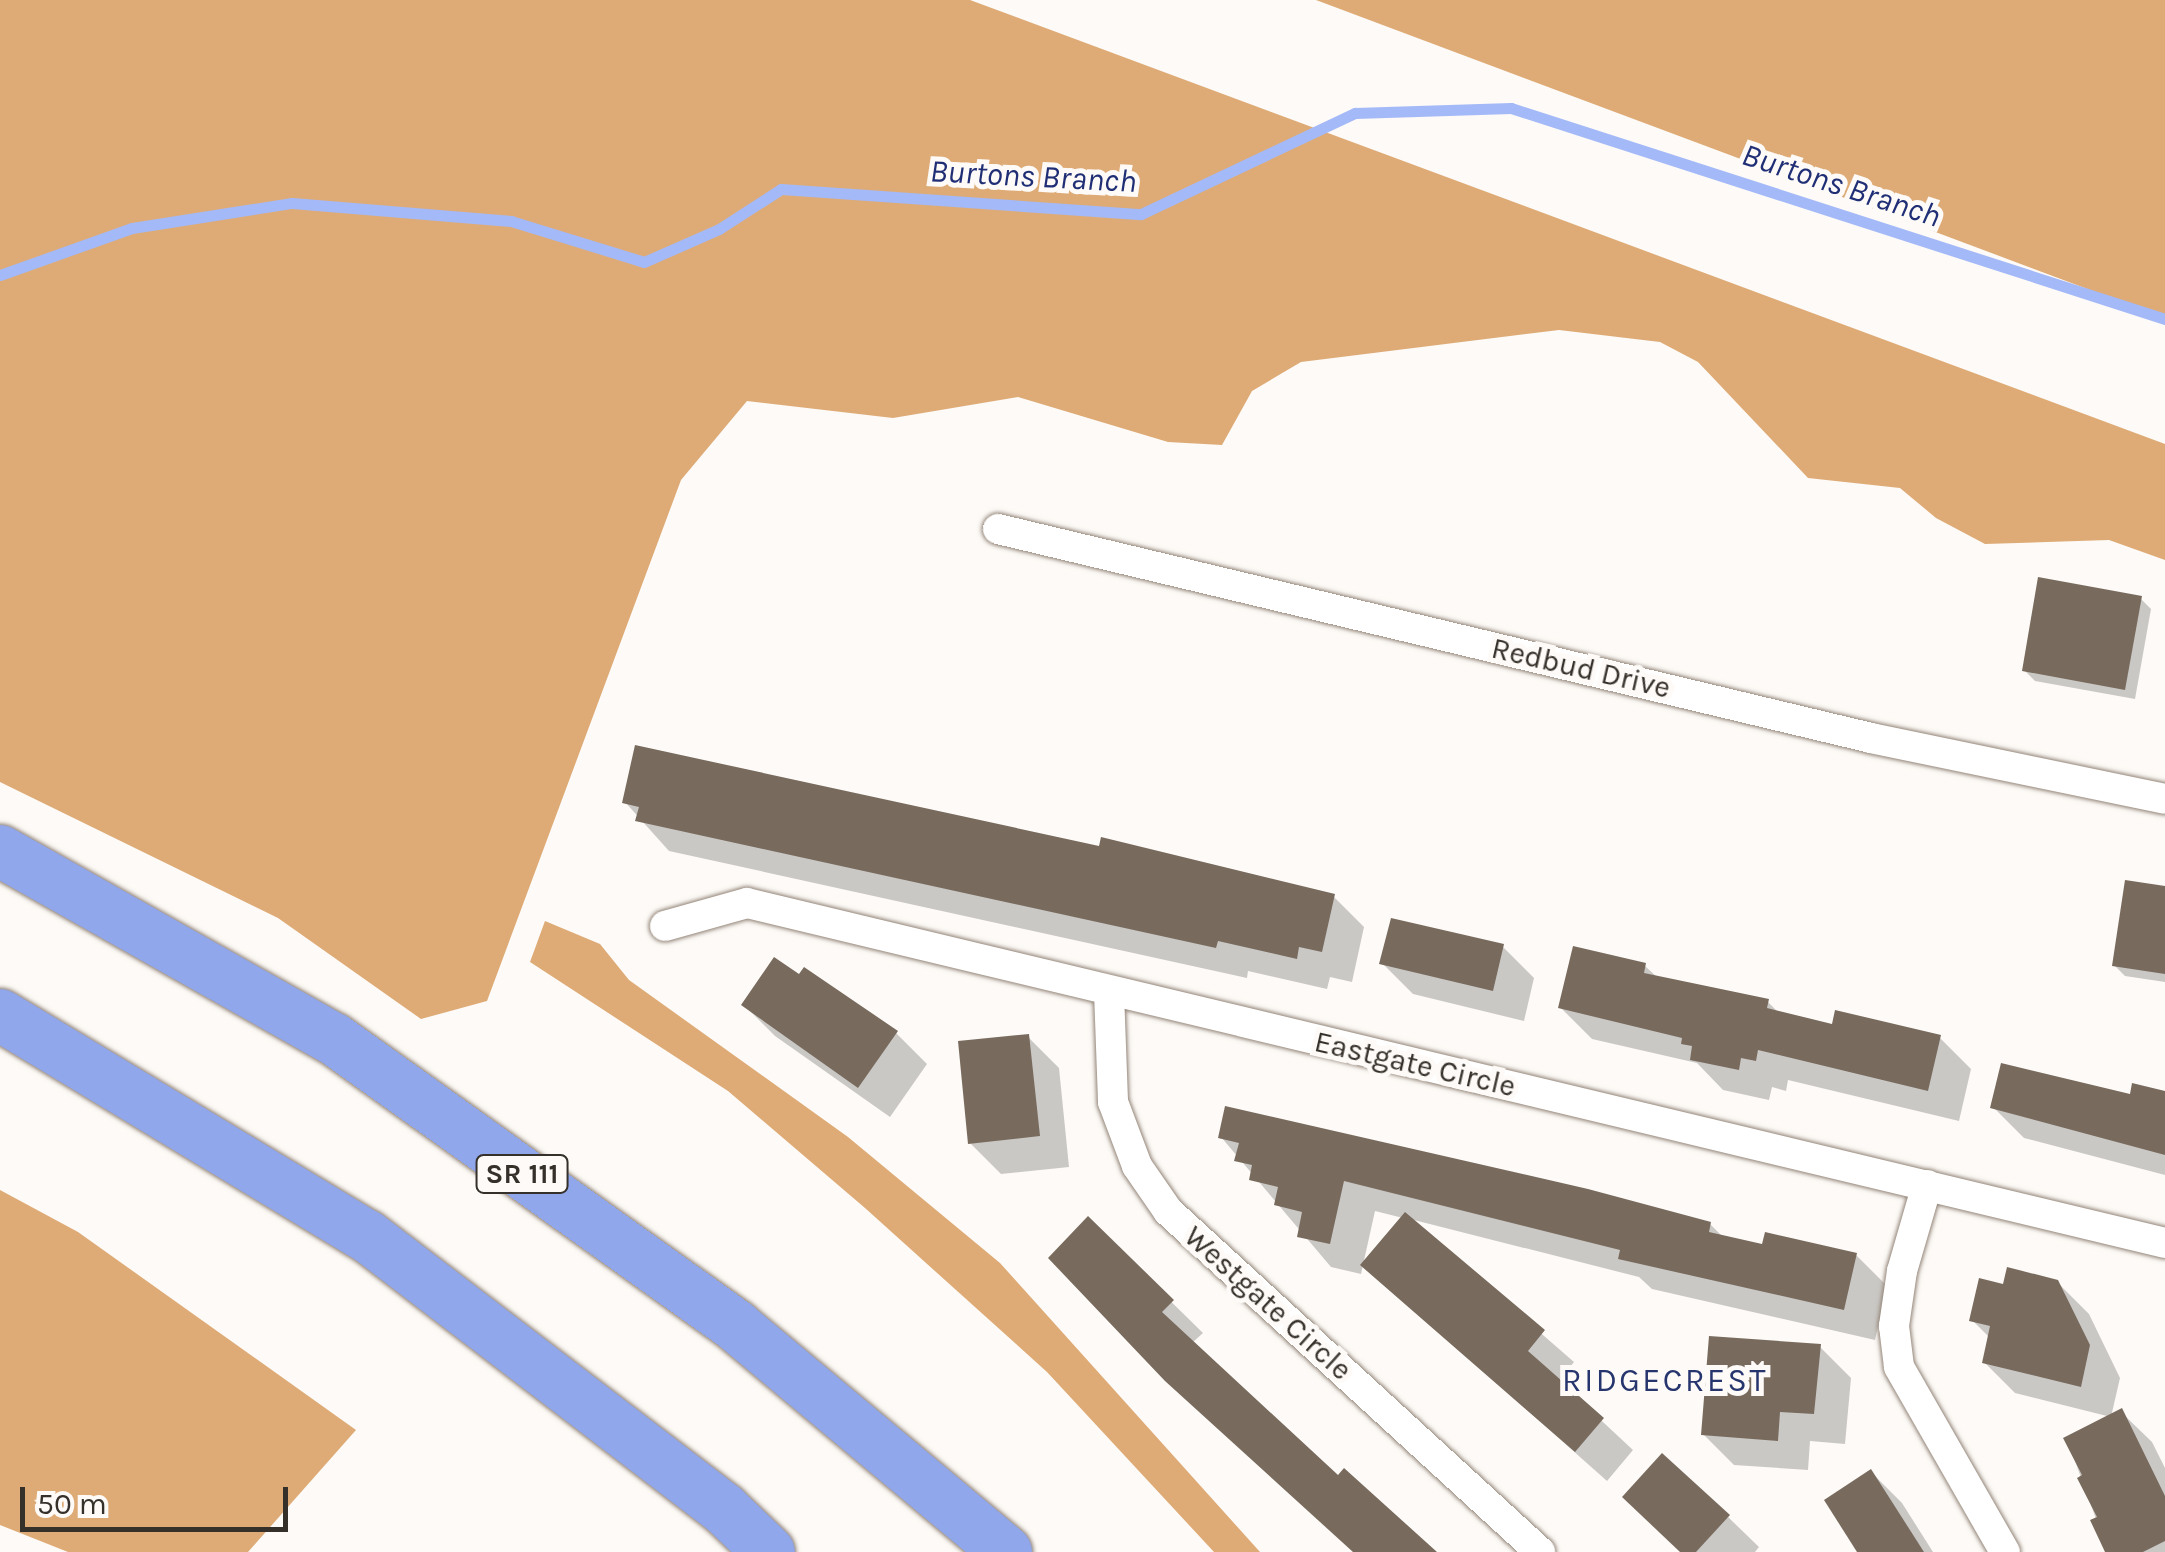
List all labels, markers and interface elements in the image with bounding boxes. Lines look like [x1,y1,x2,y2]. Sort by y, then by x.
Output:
water label: Burtons Branch [1737,136,1945,236]
water label: Burtons Branch [929,152,1137,202]
street label: Redbud Drive [1488,630,1674,706]
street label: Eastgate Circle [1311,1023,1519,1105]
road number: SR 111 [474,1151,570,1197]
street label: Westgate Circle [1177,1218,1359,1388]
district label: RIDGECREST [1562,1362,1768,1400]
scale bar [25,1467,292,1529]
text: 50 m [37,1486,107,1522]

